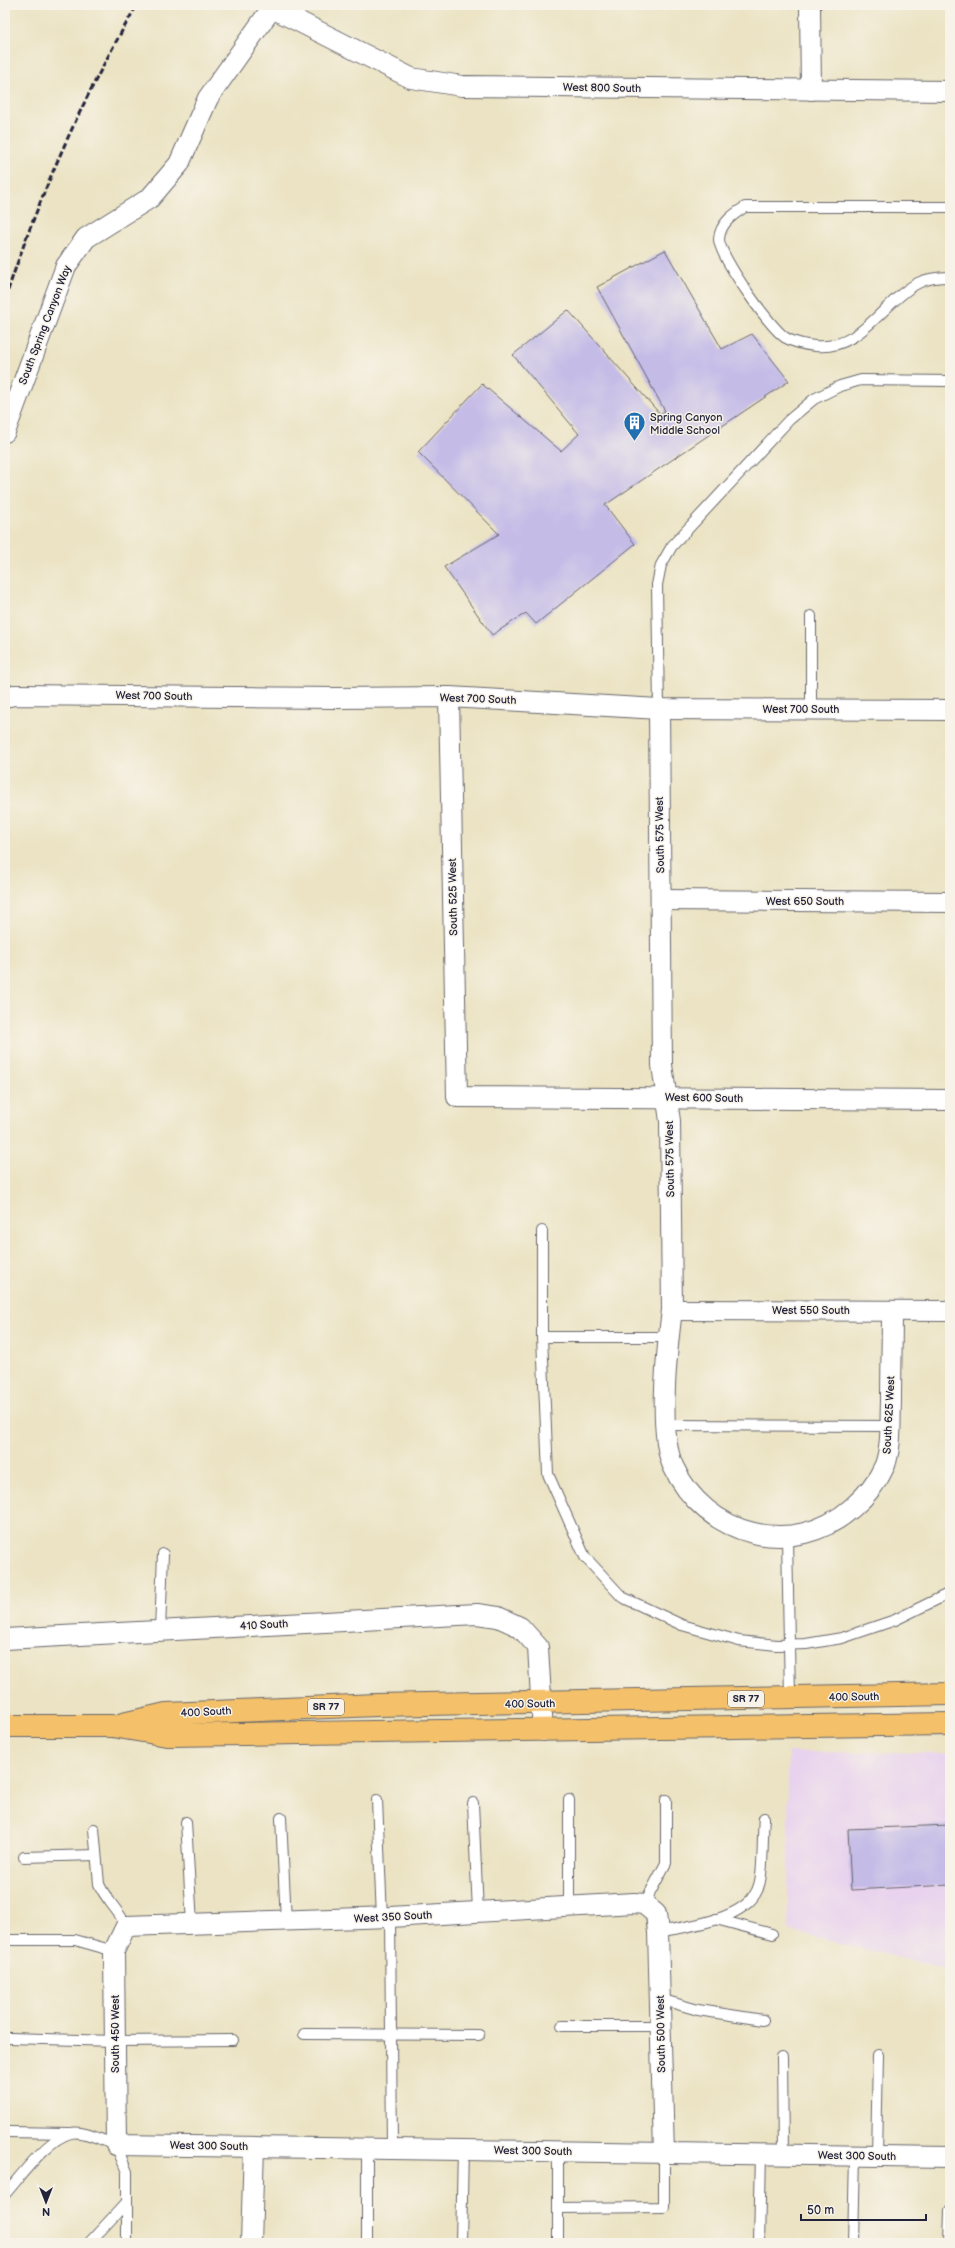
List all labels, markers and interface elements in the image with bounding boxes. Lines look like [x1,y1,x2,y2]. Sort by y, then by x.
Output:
street label: West 800 South [563,81,641,95]
street label: South Spring Canyon Way [16,263,74,386]
building icon: Spring Canyon Middle School [621,410,647,443]
place label: Spring Canyon Middle School [650,411,722,437]
street label: West 700 South [115,689,193,703]
street label: West 700 South [439,691,517,707]
street label: West 700 South [763,703,839,716]
street label: South 575 West [653,796,667,873]
street label: South 525 West [446,857,460,936]
street label: West 650 South [766,895,844,908]
street label: West 600 South [665,1091,743,1105]
street label: South 575 West [663,1120,677,1197]
street label: West 550 South [772,1304,850,1317]
street label: South 625 West [880,1375,898,1454]
street label: 410 South [239,1617,289,1633]
street label: 400 South [828,1690,880,1704]
road number: SR 77 [728,1691,764,1707]
street label: 400 South [504,1697,556,1711]
road number: SR 77 [308,1699,344,1715]
street label: 400 South [180,1704,232,1720]
street label: West 350 South [354,1908,432,1926]
street label: South 450 West [109,1994,122,2073]
street label: South 500 West [654,1994,668,2073]
street label: West 300 South [170,2139,248,2153]
street label: West 300 South [494,2144,572,2158]
street label: West 300 South [818,2149,896,2163]
north arrow [26,2182,66,2222]
scale bar [801,2196,926,2222]
text: 50 m [807,2203,834,2218]
text: N [42,2205,50,2218]

